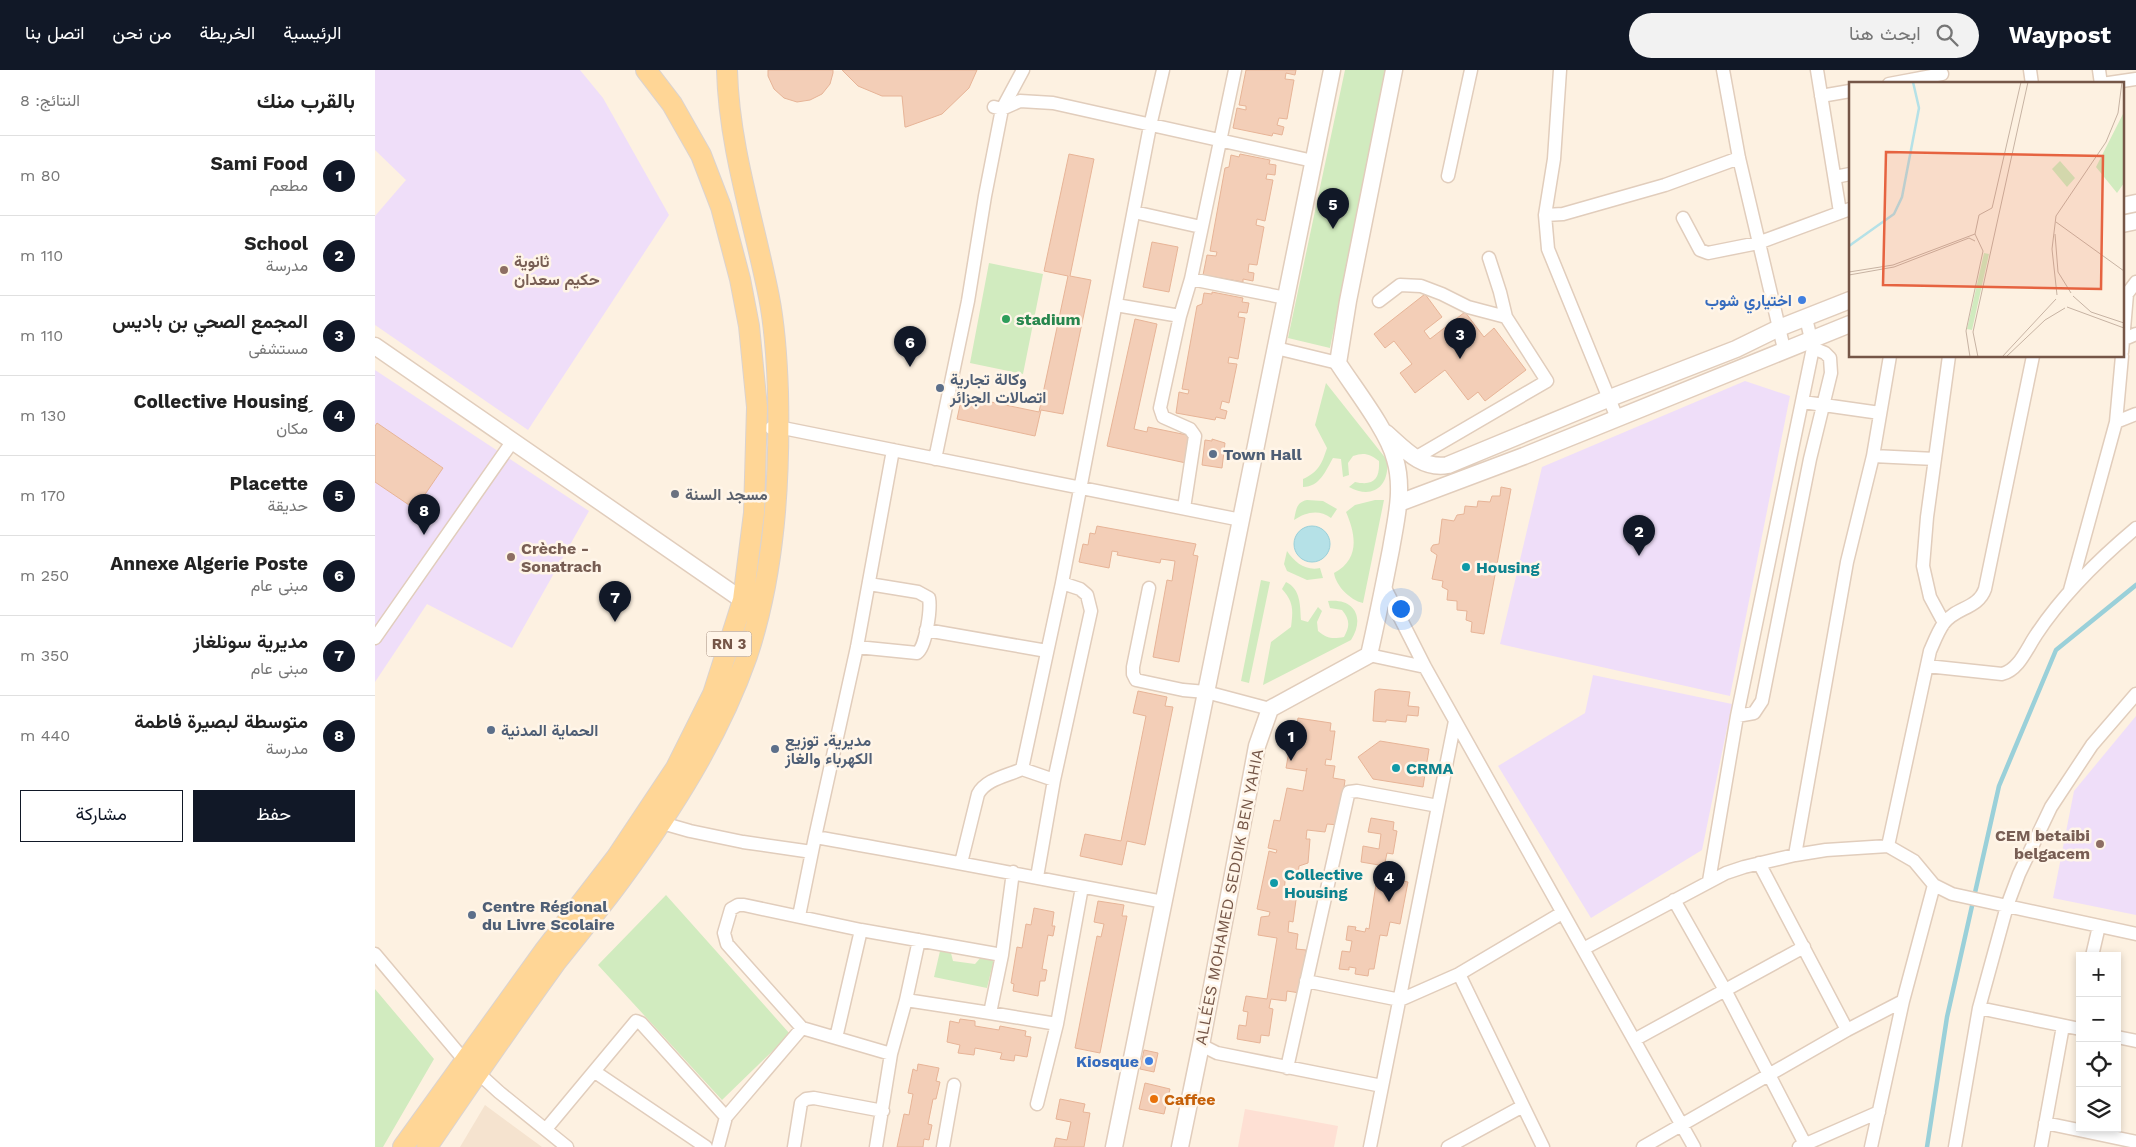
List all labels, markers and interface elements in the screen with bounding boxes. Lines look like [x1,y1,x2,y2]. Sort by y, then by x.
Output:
search box [1629,13,1979,58]
icon: search [1933,21,1961,49]
text: Waypost [2009,21,2111,49]
text: اتصل بنا [25,22,84,43]
text: من نحن [112,22,172,43]
text: الخريطة [200,22,255,43]
text: الرئيسية [283,22,341,43]
text: ابحث هنا [1849,22,1921,45]
inset map [1849,82,2123,358]
text: بالقرب منك [257,88,355,113]
text: النتائج: 8 [20,91,80,110]
text: Sami Food [211,152,308,175]
text: 80 m [20,166,61,185]
text: 1 [336,166,342,185]
text: مطعم [269,176,308,195]
pin: 5 [1317,188,1349,229]
text: School [244,232,308,255]
text: 110 m [20,246,63,265]
text: 2 [334,246,344,265]
place label: ثانوية حكيم سعدان [514,252,600,290]
text: مدرسة [266,256,308,275]
marker: ثانوية حكيم سعدان [498,264,510,276]
place label: اختياري شوب [1705,291,1792,314]
marker: اختياري شوب [1796,294,1808,306]
text: المجمع الصحي بن باديس [112,310,308,333]
place label: stadium [1016,310,1081,329]
marker: stadium [1000,313,1012,325]
pin: 3 [1444,318,1476,359]
text: 110 m [20,326,63,345]
text: 3 [334,326,344,345]
pin: 6 [894,326,926,367]
text: مستشفى [248,339,308,358]
place label: وكالة تجارية اتصالات الجزائر [949,370,1046,408]
marker: وكالة تجارية اتصالات الجزائر [934,382,946,394]
text: ِCollective Housing [133,390,308,413]
text: 130 m [20,406,66,425]
text: 4 [334,406,344,425]
text: مكان [276,419,308,438]
place label: Town Hall [1223,445,1303,464]
marker: Town Hall [1207,448,1219,460]
text: Placette [229,472,308,495]
place label: مسجد السنة [685,485,768,504]
text: 170 m [20,486,66,505]
text: 5 [334,486,344,505]
marker: مسجد السنة [669,488,681,500]
pin: 8 [408,494,440,535]
text: حديقة [268,496,308,515]
pin: 2 [1623,515,1655,556]
place label: Crèche - Sonatrach [521,539,602,576]
marker: Crèche - Sonatrach [505,551,517,563]
text: Annexe Algerie Poste [110,552,308,575]
place label: Housing [1476,558,1539,577]
marker: Housing [1460,561,1472,573]
text: 250 m [20,566,69,585]
text: 6 [334,566,344,585]
text: مبنى عام [251,576,308,595]
pin: 7 [599,581,631,622]
your location [1388,596,1414,622]
text: مديرية سونلغاز [193,630,308,653]
road number: RN 3 [707,632,751,656]
text: 350 m [20,646,69,665]
text: 7 [334,646,344,665]
text: مبنى عام [251,659,308,678]
text: متوسطة لبصيرة فاطمة [134,710,308,733]
pin: 1 [1275,720,1307,761]
place label: الحماية المدنية [501,721,599,740]
marker: الحماية المدنية [485,724,497,736]
text: 440 m [20,726,70,745]
text: 8 [334,726,344,745]
place label: مديرية. توزيع الكهرباء والغاز [784,731,873,769]
text: مدرسة [266,739,308,758]
marker: مديرية. توزيع الكهرباء والغاز [769,743,781,755]
street label: ALLÉES MOHAMED SEDDIK BEN YAHIA [1191,747,1267,1047]
place label: CRMA [1406,759,1453,778]
marker: CRMA [1390,762,1402,774]
button: مشاركة [20,790,183,842]
button: حفظ [193,790,355,842]
place label: CEM betaibi belgacem [1995,826,2090,863]
marker: CEM betaibi belgacem [2094,838,2106,850]
pin: 4 [1373,861,1405,902]
place label: Collective Housing [1284,865,1363,902]
marker: Collective Housing [1268,877,1280,889]
place label: Centre Régional du Livre Scolaire [482,897,615,934]
marker: Centre Régional du Livre Scolaire [466,909,478,921]
map controls [2076,952,2121,1132]
button: + [2076,952,2121,997]
button: − [2076,997,2121,1042]
button: locate [2076,1042,2121,1087]
place label: Kiosque [1076,1052,1139,1071]
marker: Kiosque [1143,1055,1155,1067]
button: layers [2076,1087,2121,1132]
place label: Caffee [1164,1090,1216,1109]
marker: Caffee [1148,1093,1160,1105]

